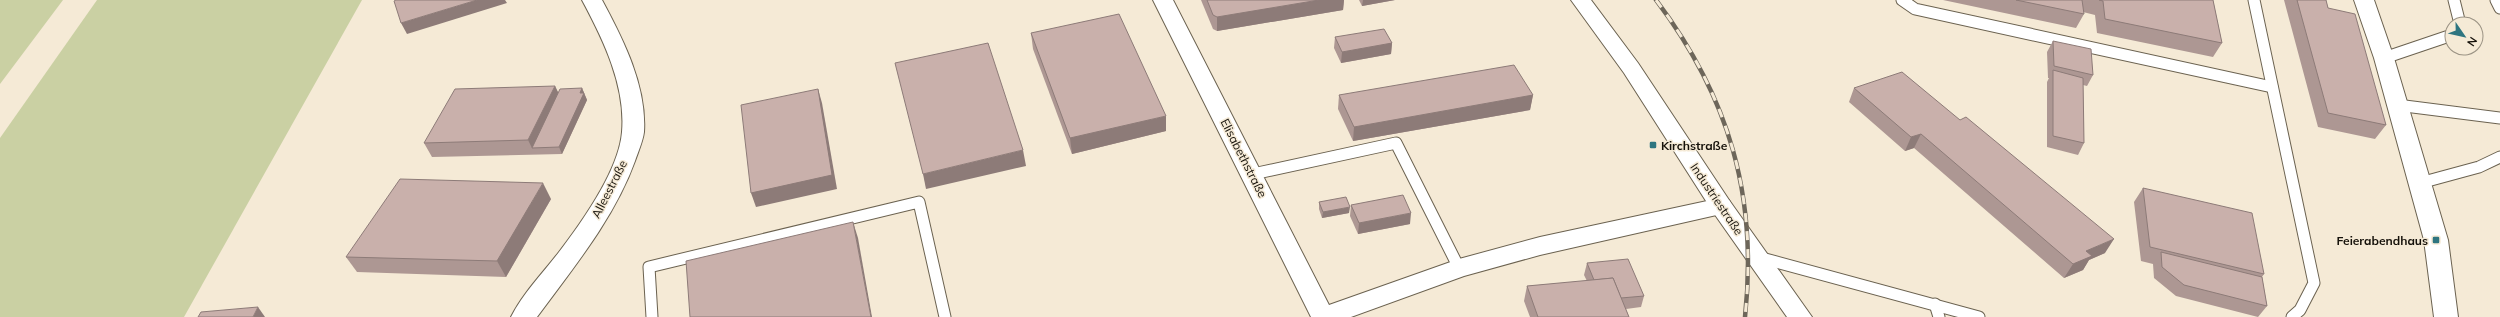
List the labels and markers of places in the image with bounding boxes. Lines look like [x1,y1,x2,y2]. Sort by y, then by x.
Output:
place label: Kirchstraße [1661,138,1728,153]
marker: Kirchstraße [1648,140,1658,150]
place label: Feierabendhaus [2336,233,2428,248]
marker: Feierabendhaus [2431,235,2441,245]

